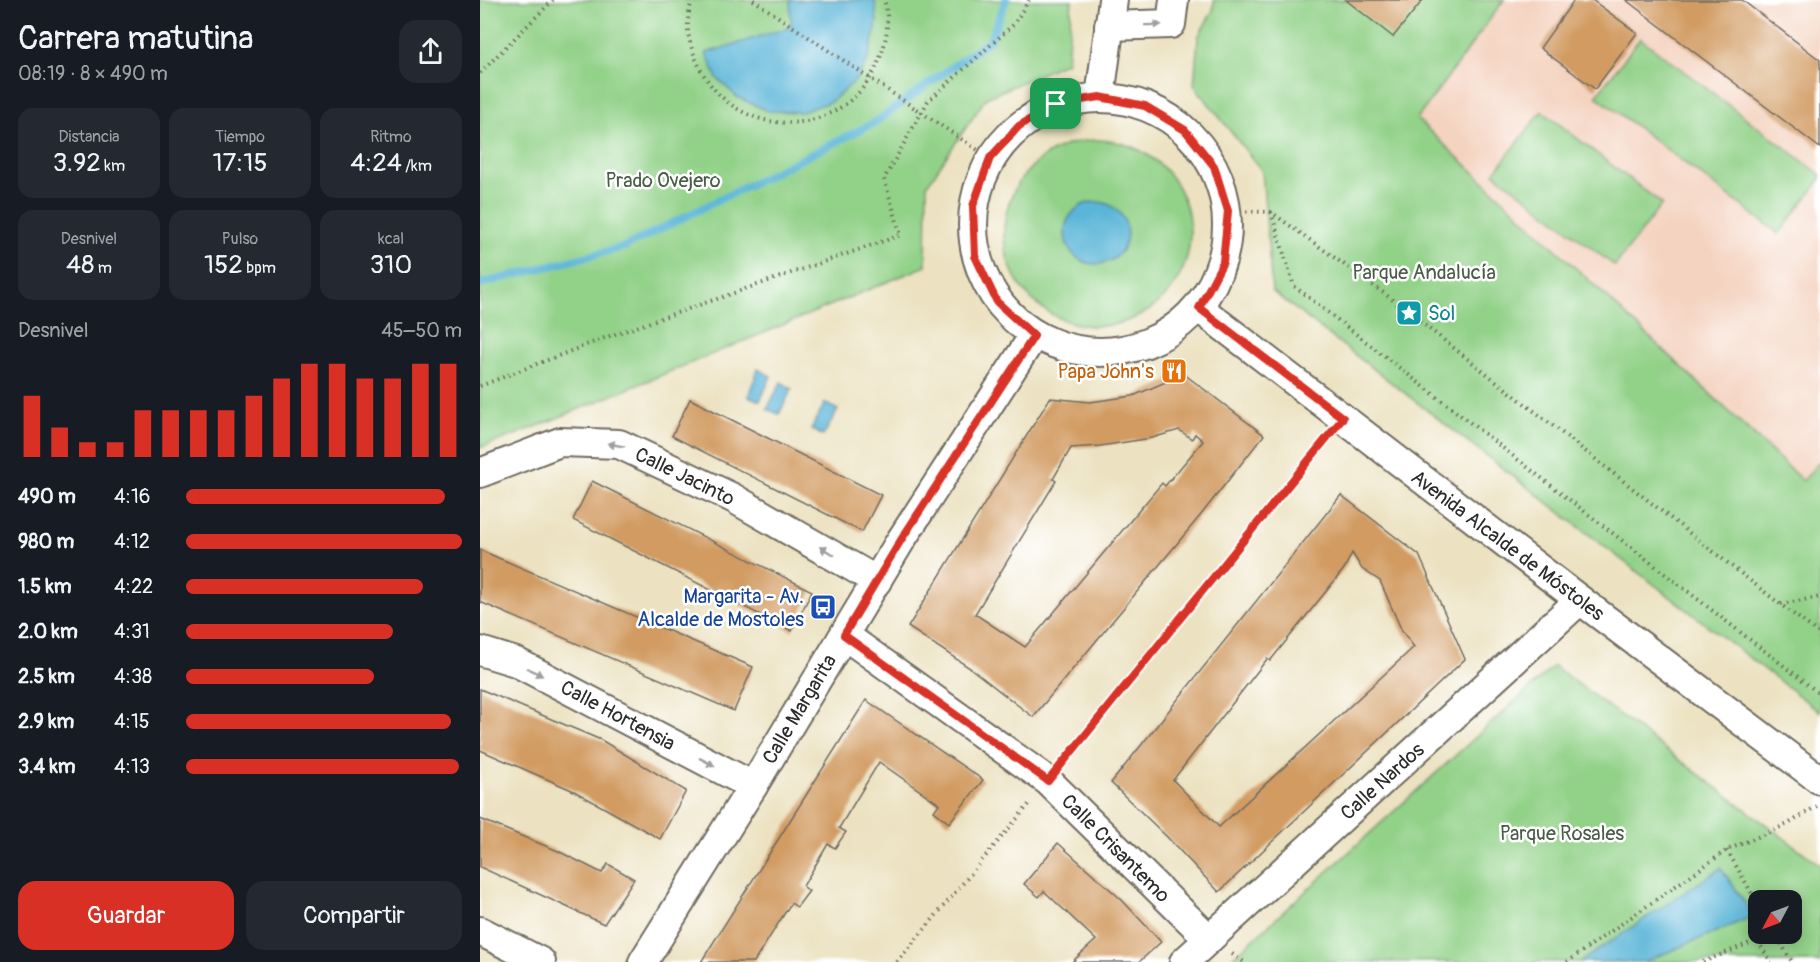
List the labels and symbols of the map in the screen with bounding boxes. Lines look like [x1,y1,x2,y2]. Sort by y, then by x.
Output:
one-way arrow [1143,20,1162,29]
pin [1030,78,1081,129]
park label: Prado Ovejero [605,168,721,193]
park label: Parque Andalucía [1352,260,1496,285]
place icon: Sol [1394,298,1424,328]
place label: Sol [1428,301,1455,326]
restaurant icon: Papa John's [1159,356,1189,386]
place label: Papa John's [1057,359,1154,384]
one-way arrow [606,440,625,449]
street label: Calle Jacinto [631,442,739,511]
street label: Avenida Alcalde de Móstoles [1406,465,1609,626]
one-way arrow [818,546,835,556]
place label: Margarita - Av. Alcalde de Mostoles [637,584,804,632]
bus stop icon: Margarita - Av. Alcalde de Mostoles [808,592,838,622]
street label: Calle Margarita [757,650,842,769]
one-way arrow [526,667,543,677]
street label: Calle Hortensia [556,675,679,756]
street label: Calle Nardos [1335,737,1429,825]
one-way arrow [699,757,716,767]
street label: Calle Crisantemo [1056,789,1175,908]
park label: Parque Rosales [1500,821,1624,846]
north arrow [1748,890,1802,944]

